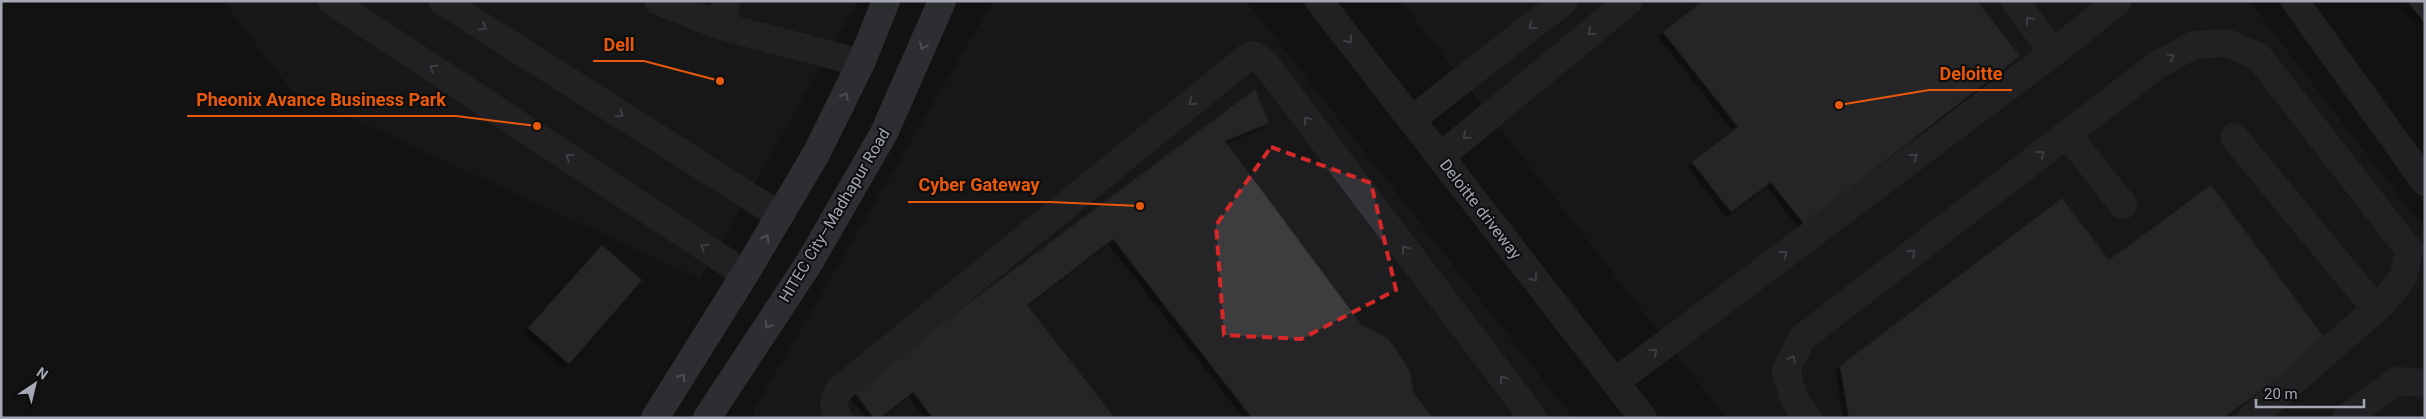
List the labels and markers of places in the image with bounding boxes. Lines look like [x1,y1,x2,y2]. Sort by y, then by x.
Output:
callout: Dell [593,28,644,61]
callout: Deloitte [1929,57,2012,90]
callout: Pheonix Avance Business Park [187,83,456,116]
callout: Cyber Gateway [908,169,1050,202]

